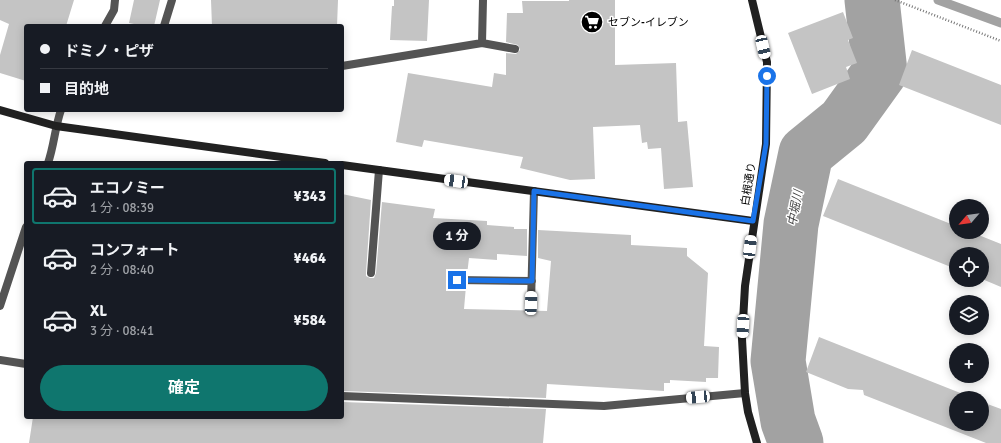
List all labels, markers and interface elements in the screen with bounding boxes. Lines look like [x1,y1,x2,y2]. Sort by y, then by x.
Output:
supermarket icon: セブン-イレブン [579,9,605,35]
place label: セブン-イレブン [608,16,689,29]
car [754,34,772,60]
text: ドミノ・ピザ [64,42,154,60]
route start [758,67,776,85]
text: 目的地 [64,80,109,98]
street label: 白根通り [739,161,758,207]
car [443,173,469,189]
icon: car [42,178,78,214]
text: エコノミー [90,179,165,197]
text: ¥343 [294,187,326,205]
water label: 中堀川 [785,187,807,227]
north arrow [949,199,989,239]
map controls [949,199,989,431]
text: 1 分 · 08:39 [90,200,154,216]
callout: 1 分 [433,222,481,250]
text: 1 分 [446,228,468,244]
car [743,234,757,260]
icon: car [42,240,78,276]
text: コンフォート [90,241,180,259]
button: locate [949,247,989,287]
text: ¥464 [294,249,326,267]
text: 2 分 · 08:40 [90,262,154,278]
route end [448,271,466,289]
car [525,291,537,315]
button: layers [949,295,989,335]
icon: car [42,302,78,338]
text: XL [90,302,107,320]
text: ¥584 [294,311,326,329]
car [736,314,750,338]
text: 3 分 · 08:41 [90,323,154,339]
button: + [949,343,989,383]
button: 確定 [40,365,328,411]
car [686,390,710,404]
button: − [949,391,989,431]

